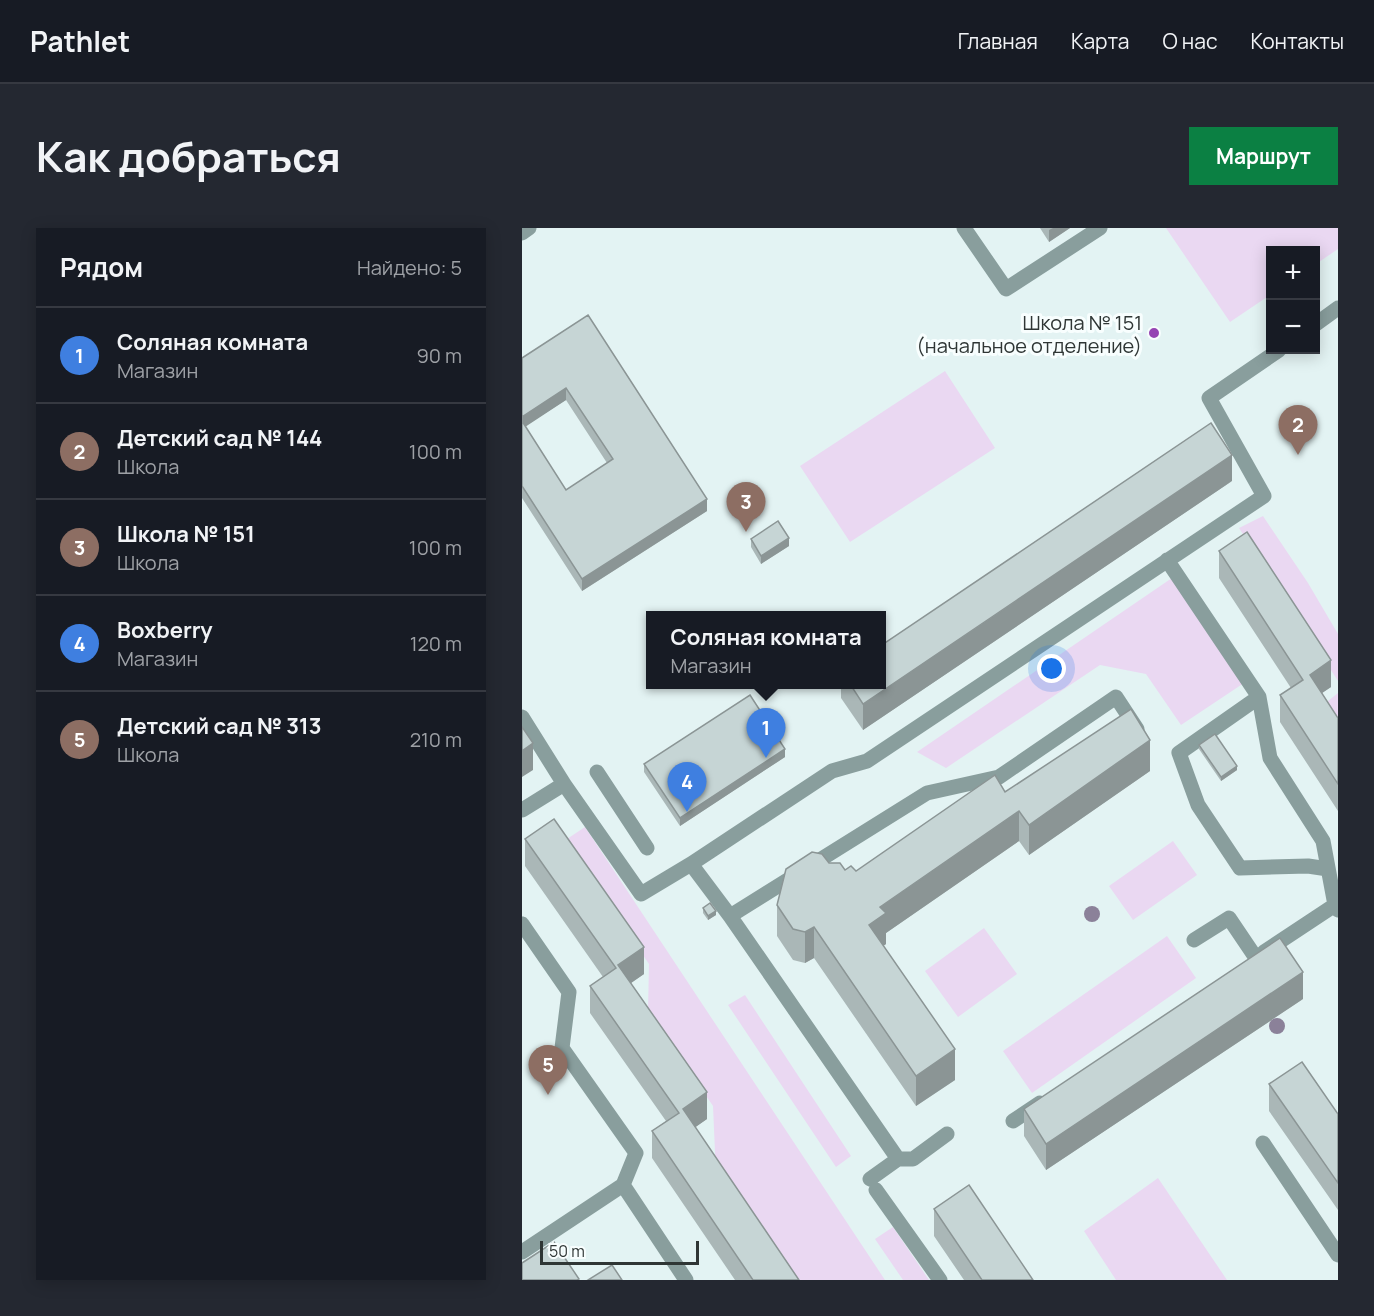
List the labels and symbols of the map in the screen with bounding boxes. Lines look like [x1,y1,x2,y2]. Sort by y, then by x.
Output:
place label: Школа № 151 (начальное отделение) [916,309,1142,359]
marker: Школа № 151 (начальное отделение) [1147,326,1161,340]
pin: 2 [1278,406,1318,455]
pin: 3 [726,482,766,532]
your location [1037,654,1066,683]
pin: 1 [746,708,786,758]
pin: 4 [668,762,706,812]
pin: 5 [528,1046,568,1095]
scale bar [540,1238,699,1266]

